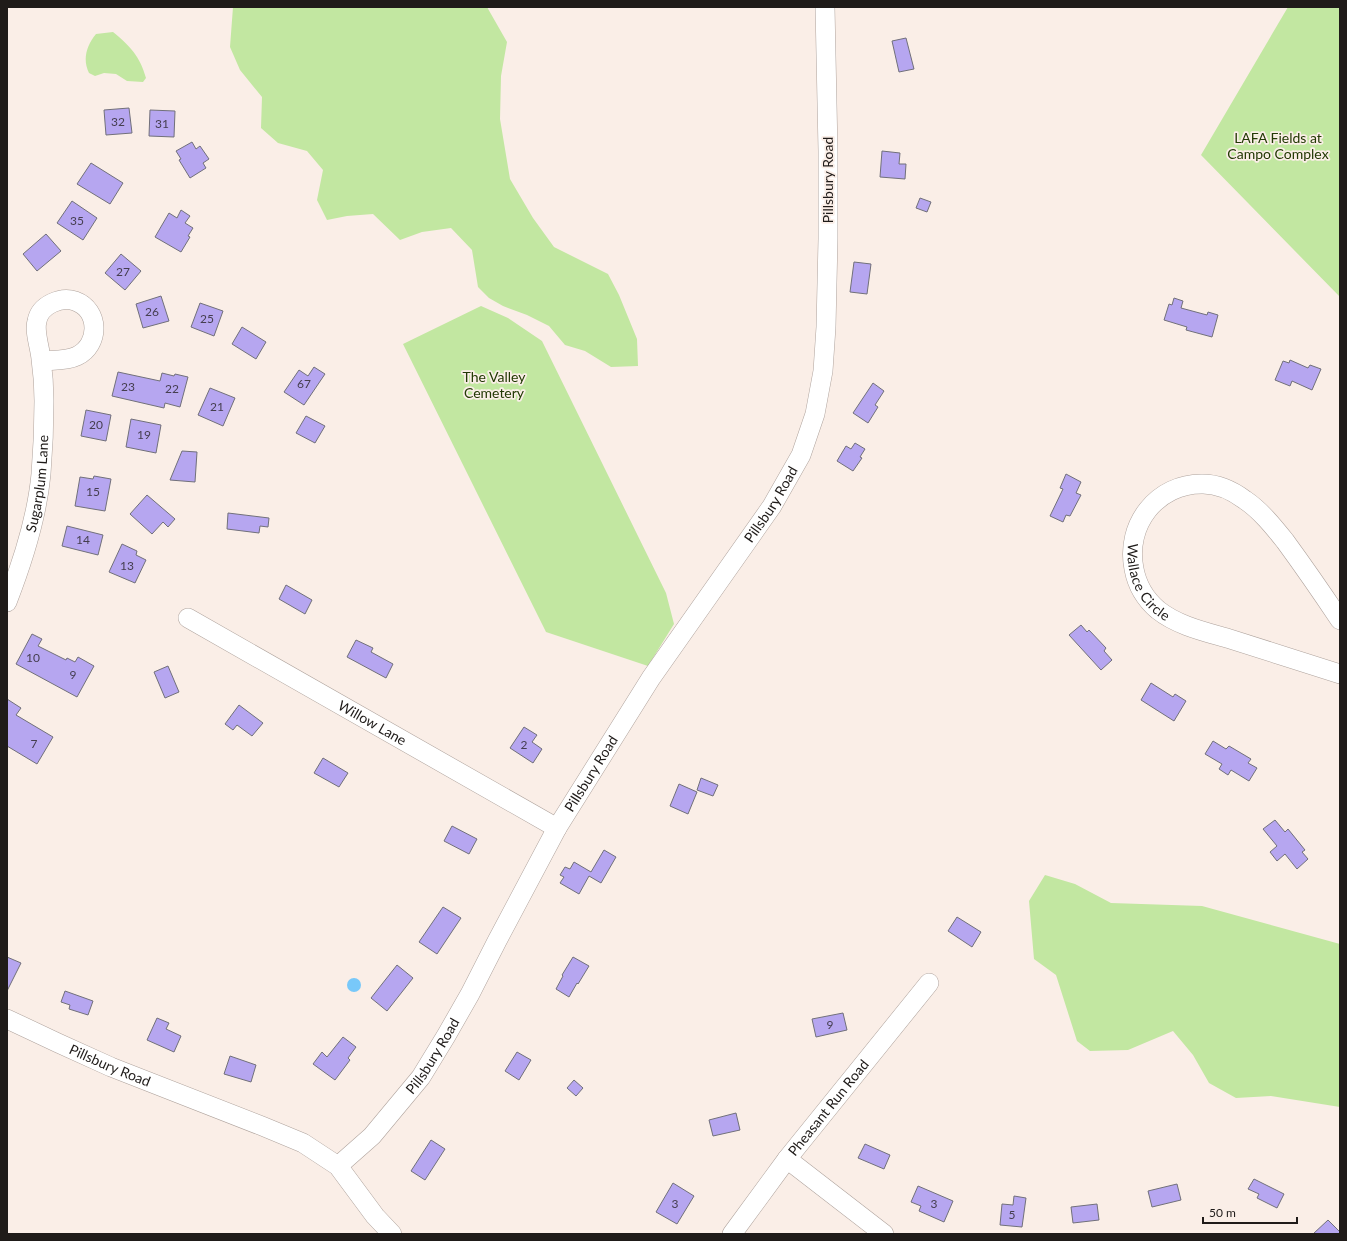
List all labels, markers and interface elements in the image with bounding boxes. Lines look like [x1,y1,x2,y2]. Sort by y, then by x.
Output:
house number: 32 [111,114,125,129]
house number: 31 [155,116,169,131]
park label: LAFA Fields at Campo Complex [1227,129,1329,162]
street label: Pillsbury Road [819,137,836,223]
house number: 35 [70,213,84,228]
house number: 27 [116,264,130,279]
house number: 26 [145,304,159,319]
house number: 25 [200,311,214,326]
park label: The Valley Cemetery [463,368,526,401]
house number: 67 [297,376,311,391]
house number: 23 [121,379,135,394]
house number: 22 [165,381,179,396]
house number: 21 [210,399,224,414]
house number: 20 [89,417,103,432]
house number: 19 [137,427,151,442]
street label: Sugarplum Lane [22,435,51,534]
street label: Pillsbury Road [740,463,801,545]
house number: 15 [86,484,100,499]
house number: 14 [76,532,90,547]
street label: Wallace Circle [1124,543,1173,624]
house number: 13 [120,558,134,573]
house number: 10 [26,650,40,665]
house number: 9 [70,667,77,682]
street label: Willow Lane [335,696,410,749]
street label: Pillsbury Road [560,732,621,815]
house number: 7 [31,736,38,751]
house number: 2 [521,737,528,752]
street label: Pillsbury Road [402,1015,463,1097]
house number: 9 [827,1017,834,1032]
street label: Pillsbury Road [67,1040,153,1090]
street label: Pheasant Run Road [784,1056,872,1159]
house number: 3 [672,1196,679,1211]
house number: 3 [931,1196,938,1211]
scale bar [1203,1199,1297,1225]
text: 50 m [1209,1205,1236,1220]
house number: 5 [1009,1207,1016,1222]

